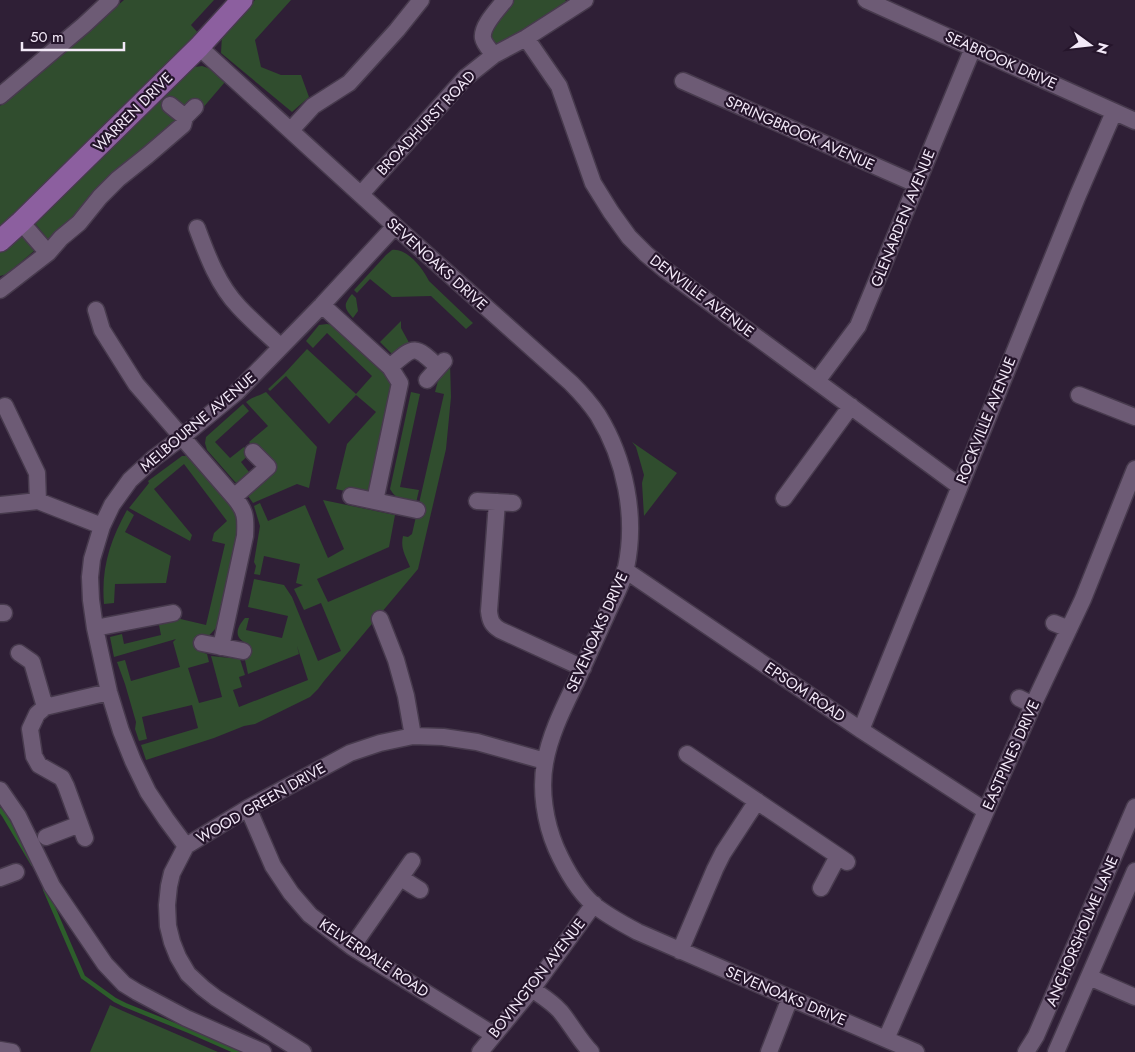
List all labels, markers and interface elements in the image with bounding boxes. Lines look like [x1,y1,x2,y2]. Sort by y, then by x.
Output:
scale bar [22,20,125,52]
north arrow [1065,20,1115,70]
street label: SEABROOK DRIVE [942,25,1060,95]
text: 50 m [30,26,64,48]
text: N [1091,40,1114,56]
street label: BROADHURST ROAD [371,66,481,180]
street label: WARREN DRIVE [88,67,178,157]
street label: SPRINGBROOK AVENUE [722,90,878,176]
street label: GLENARDEN AVENUE [865,146,941,290]
street label: SEVENOAKS DRIVE [382,213,492,315]
street label: DENVILLE AVENUE [645,249,759,343]
street label: ROCKVILLE AVENUE [950,353,1022,487]
street label: MELBOURNE AVENUE [135,367,261,477]
street label: SEVENOAKS DRIVE [561,569,633,695]
street label: EPSOM ROAD [760,657,850,727]
street label: EASTPINES DRIVE [977,697,1045,813]
street label: WOOD GREEN DRIVE [192,757,330,849]
street label: ANCHORSHOLME LANE [1040,852,1124,1010]
street label: KELVERDALE ROAD [315,913,433,1003]
street label: BOVINGTON AVENUE [483,914,591,1042]
street label: SEVENOAKS DRIVE [722,961,850,1031]

